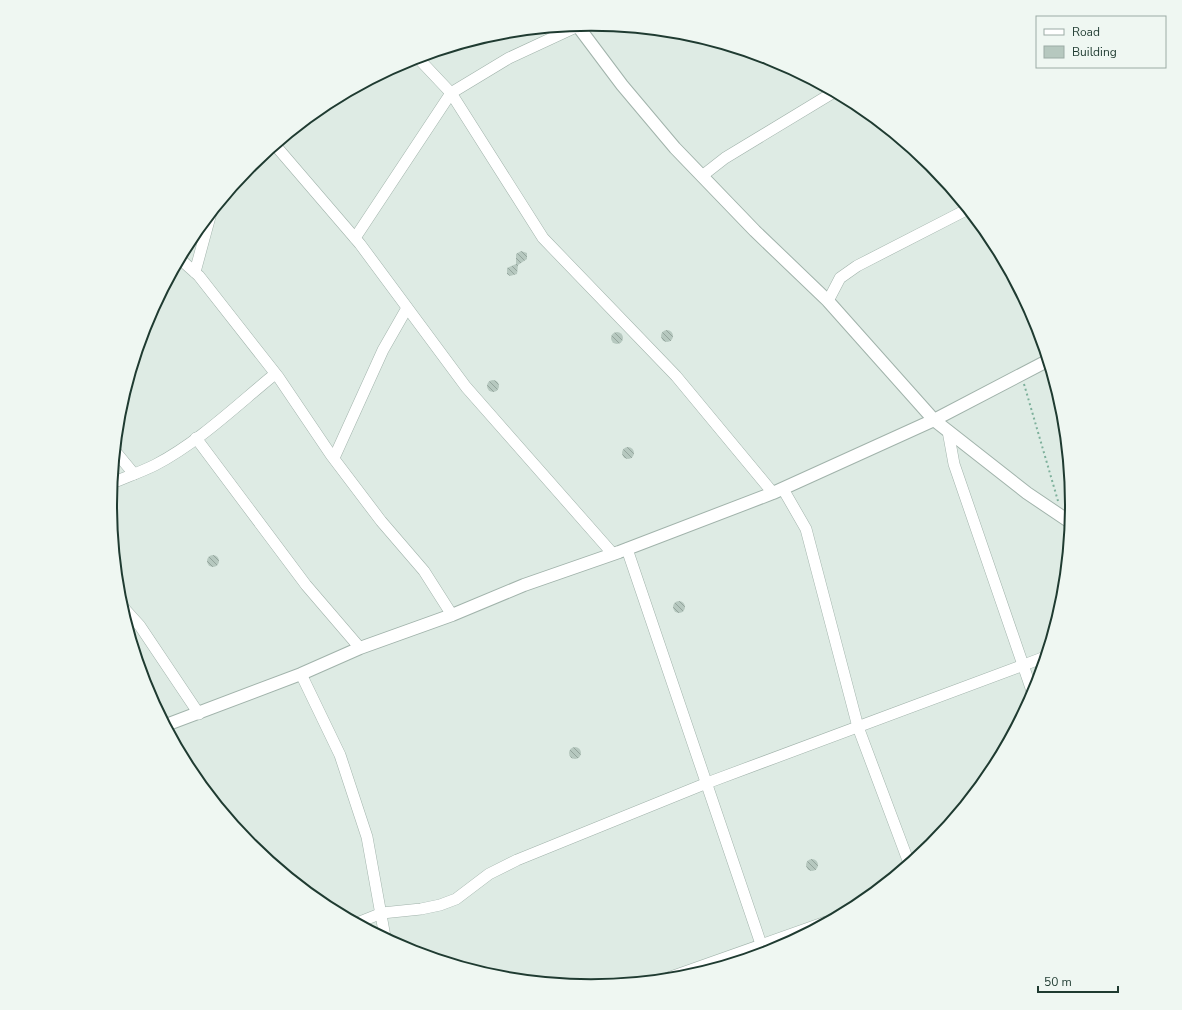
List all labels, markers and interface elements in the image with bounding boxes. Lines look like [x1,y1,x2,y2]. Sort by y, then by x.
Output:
legend [1036,16,1166,68]
text: Road [1072,24,1100,40]
text: Building [1072,44,1117,60]
scale bar [1038,968,1118,994]
text: 50 m [1044,974,1072,990]

